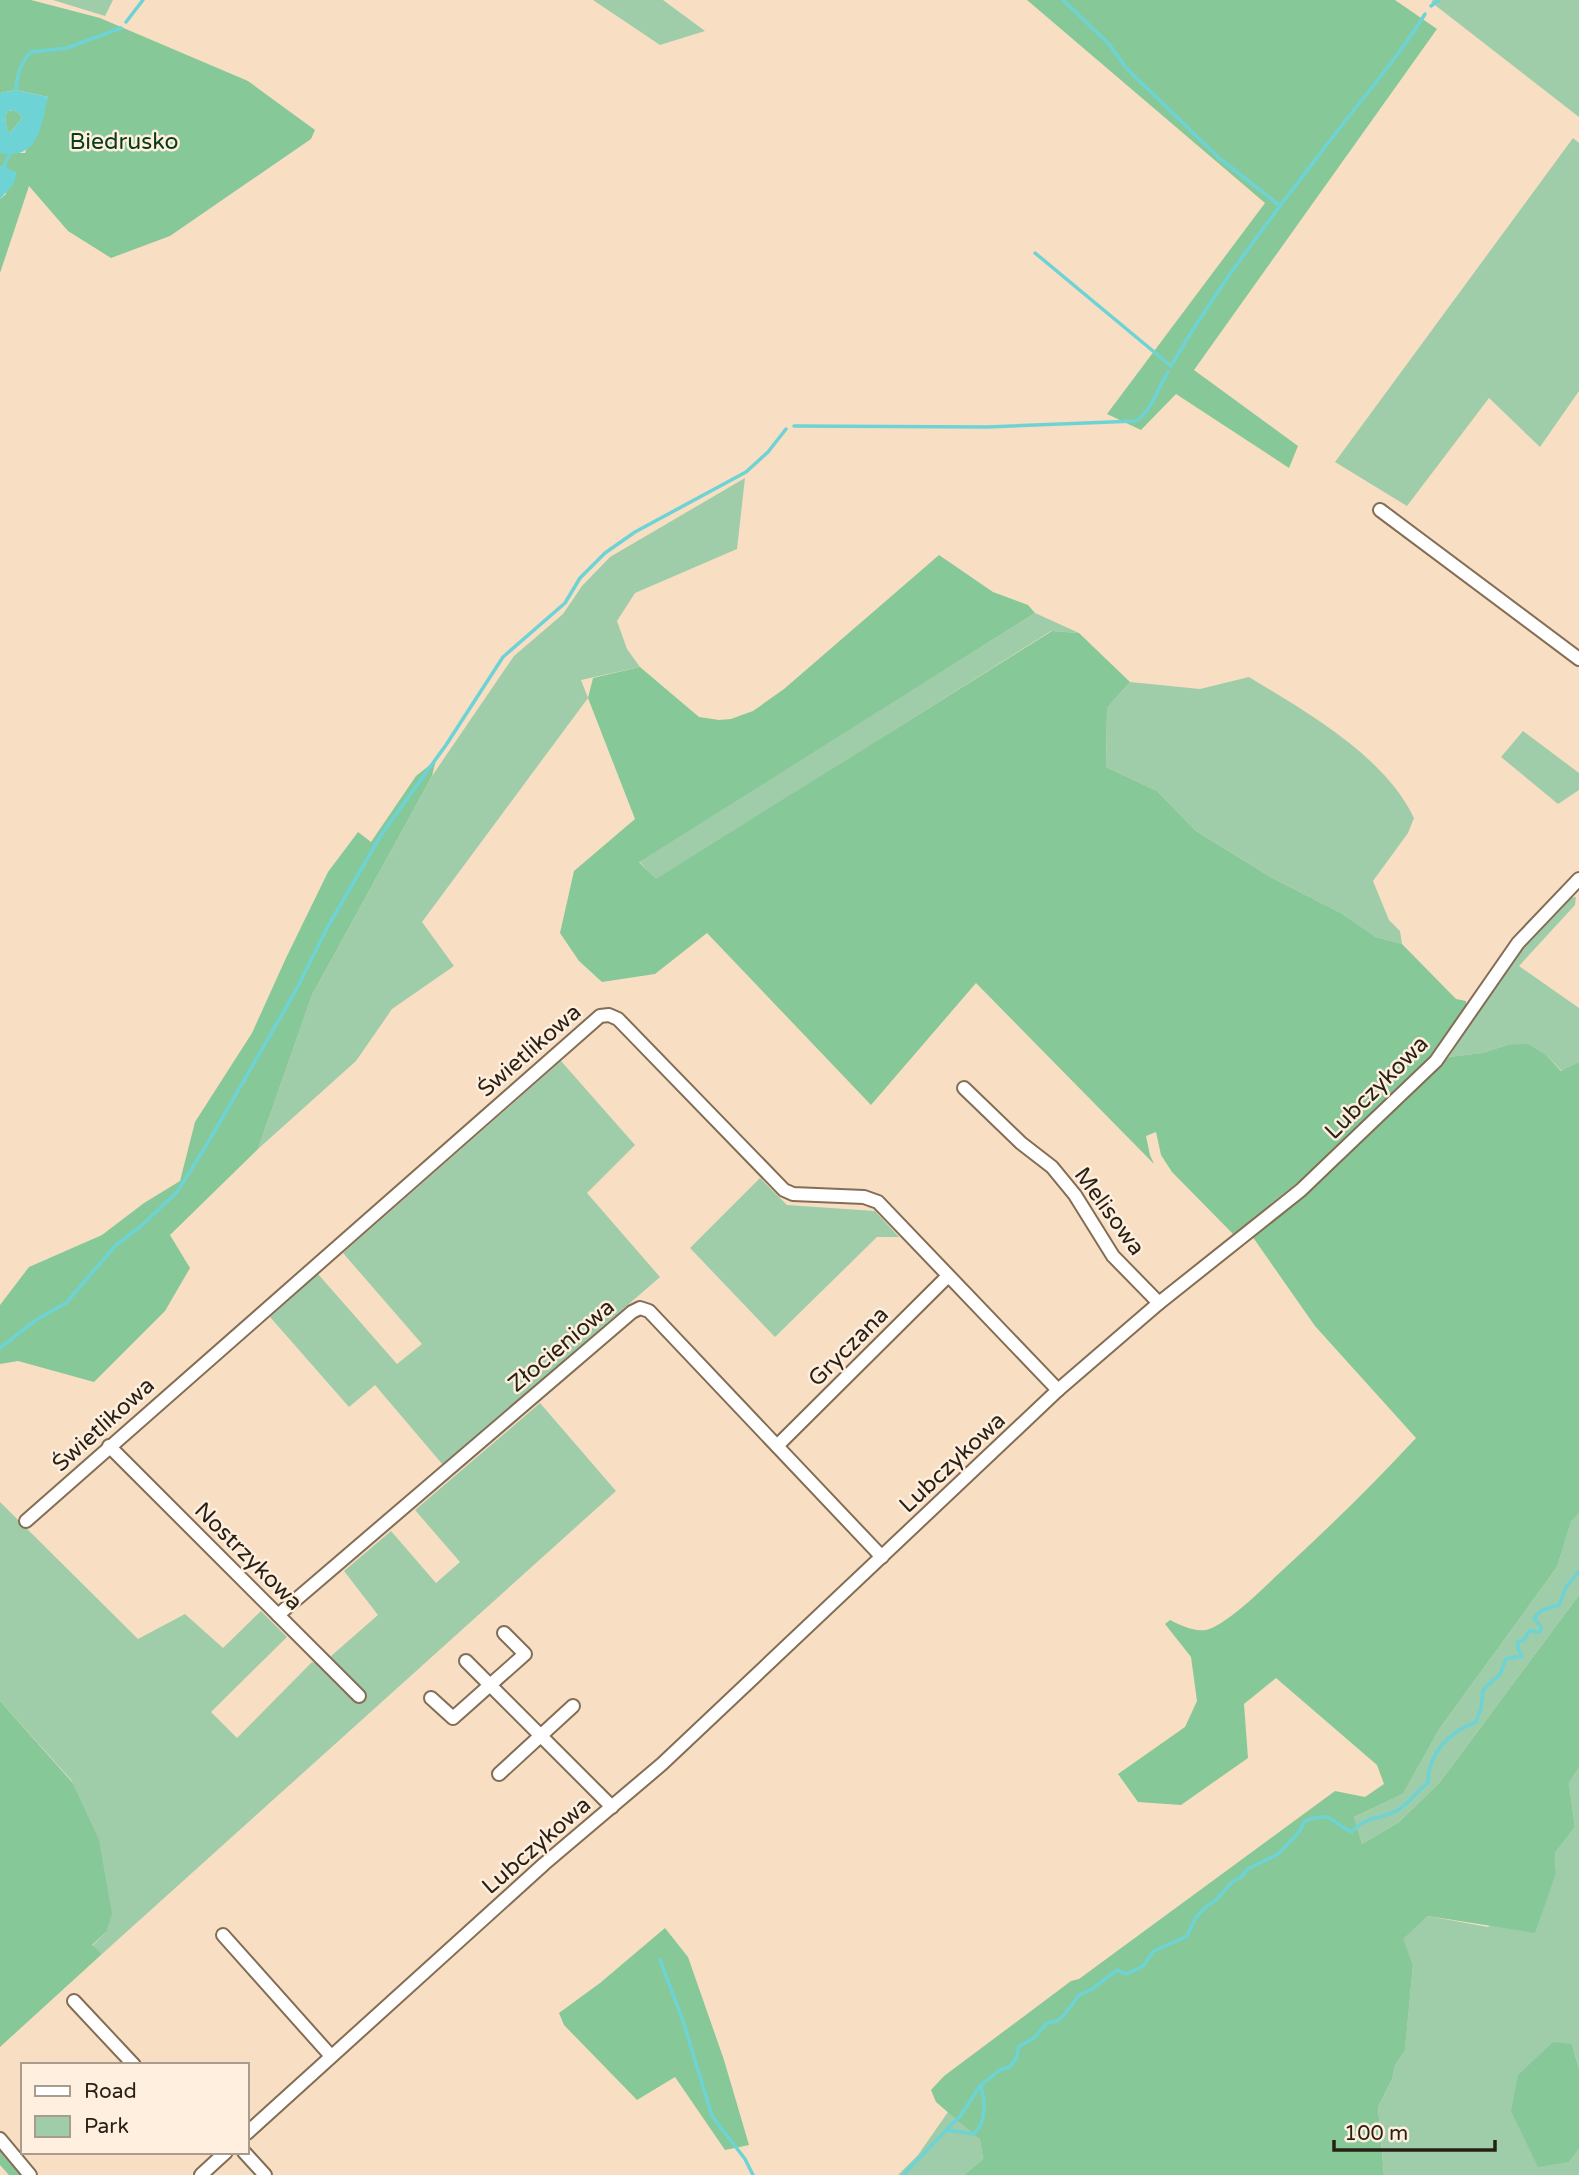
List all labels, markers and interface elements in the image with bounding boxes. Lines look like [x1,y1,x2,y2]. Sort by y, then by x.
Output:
park label: Biedrusko [69,128,179,156]
street label: Świetlikowa [472,998,587,1103]
street label: Lubczykowa [1319,1030,1434,1145]
street label: Melisowa [1068,1162,1151,1261]
street label: Złocieniowa [503,1293,621,1398]
street label: Gryczana [803,1301,895,1393]
street label: Świetlikowa [47,1372,161,1478]
street label: Lubczykowa [894,1406,1012,1519]
street label: Nostrzykowa [188,1497,308,1617]
street label: Lubczykowa [477,1791,597,1901]
legend [21,2063,248,2154]
text: Road [84,2079,137,2104]
scale bar [1334,2108,1495,2152]
text: Park [84,2114,129,2139]
text: 100 m [1344,2121,1408,2146]

